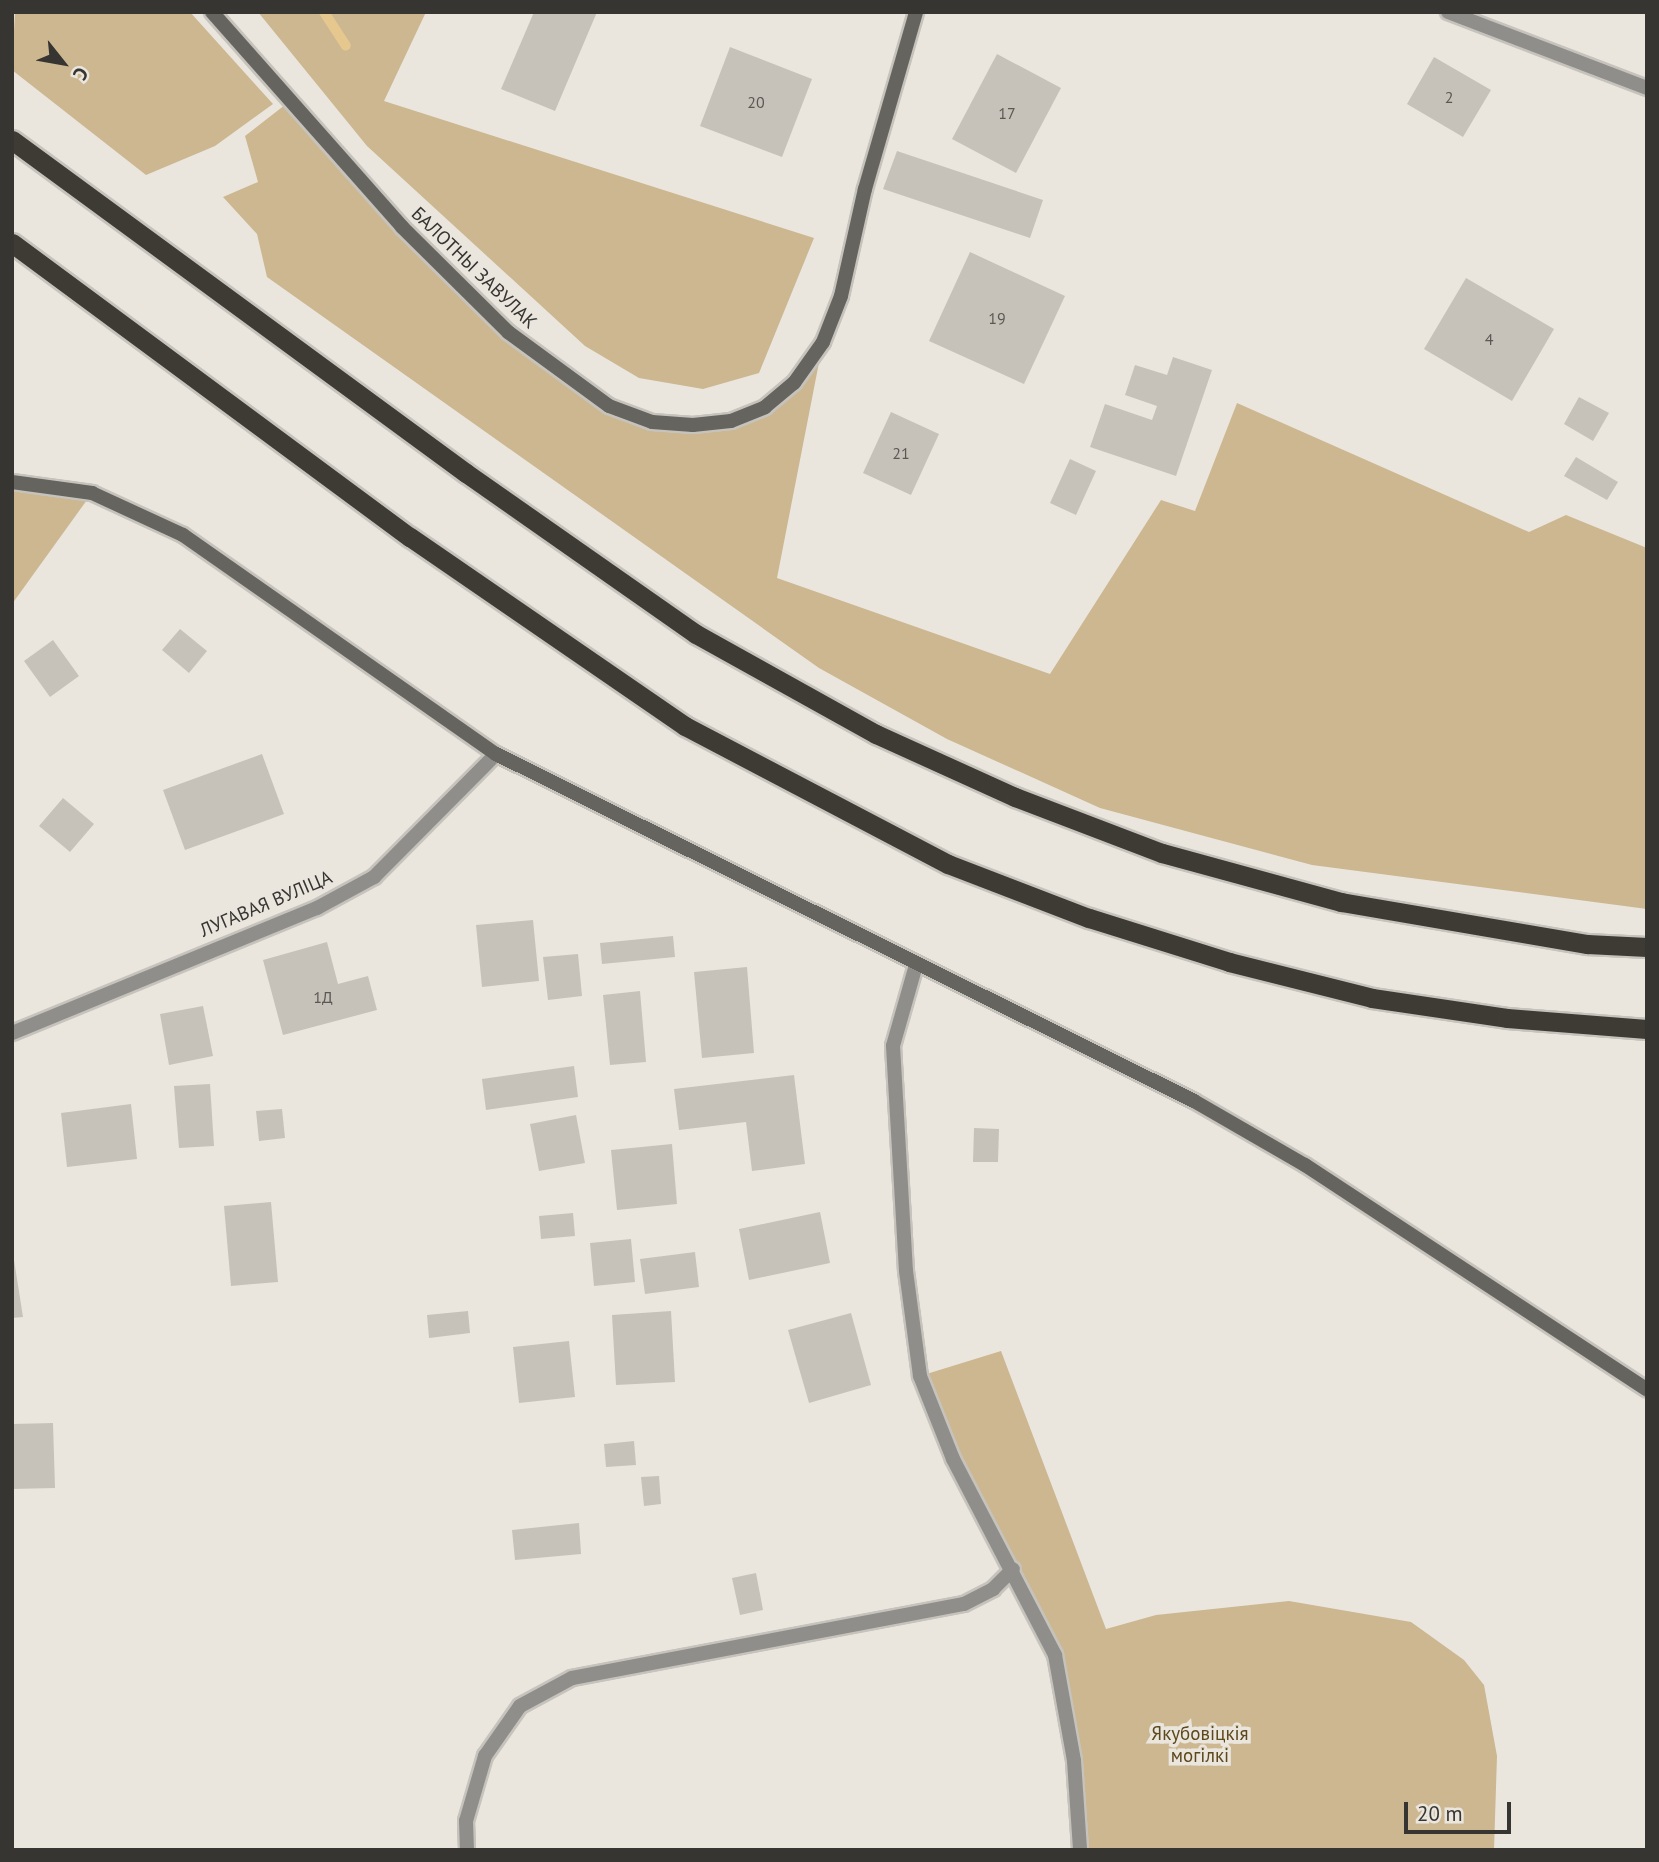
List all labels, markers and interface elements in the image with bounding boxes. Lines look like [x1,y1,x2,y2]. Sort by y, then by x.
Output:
north arrow [28,28,98,98]
text: С [68,63,94,85]
house number: 2 [1445,87,1453,107]
house number: 20 [747,92,765,112]
house number: 17 [998,103,1016,123]
street label: БАЛОТНЫ ЗАВУЛАК [407,202,541,334]
house number: 19 [988,308,1006,328]
house number: 4 [1485,329,1493,349]
house number: 21 [892,443,910,463]
street label: ЛУГАВАЯ ВУЛІЦА [197,866,335,942]
house number: 1Д [313,987,333,1007]
park label: Якубовіцкія могілкі [1151,1723,1249,1767]
scale bar [1407,1788,1514,1832]
text: 20 m [1417,1800,1463,1827]

